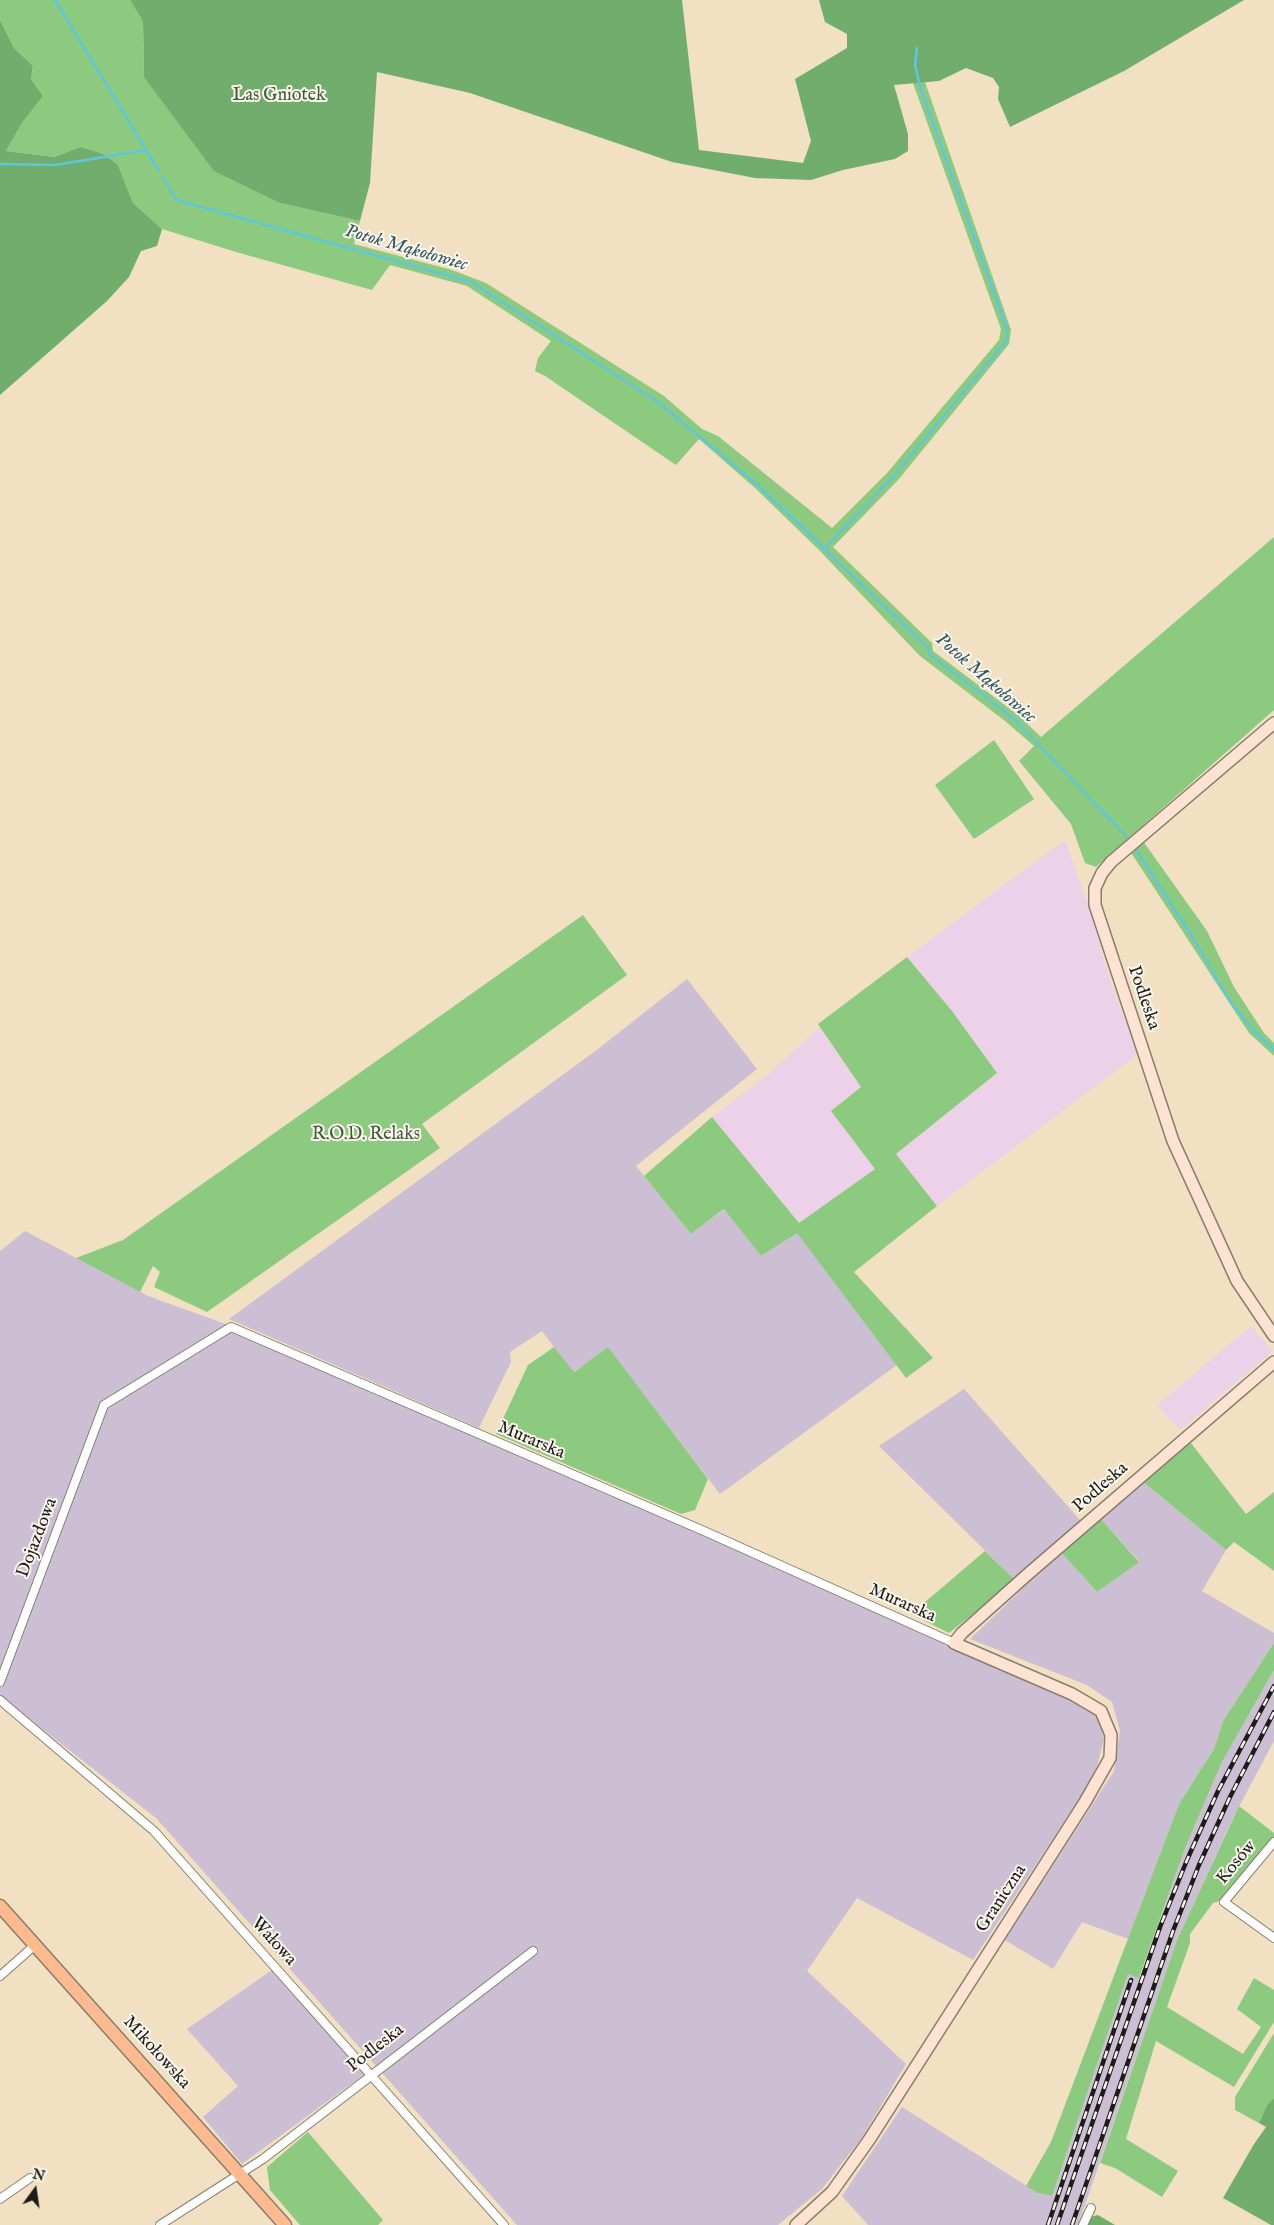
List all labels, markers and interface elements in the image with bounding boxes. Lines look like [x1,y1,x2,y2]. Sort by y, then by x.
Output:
park label: Las Gniotek [232,85,326,107]
water label: Potok Mąkołowiec [342,221,470,277]
water label: Potok Mąkołowiec [930,629,1040,729]
street label: Podleska [1122,963,1164,1033]
park label: R.O.D. Relaks [312,1124,420,1146]
street label: Murarska [494,1417,568,1465]
street label: Podleska [1069,1458,1133,1518]
street label: Dojazdowa [13,1495,63,1581]
street label: Murarska [865,1580,939,1628]
street label: Kosów [1213,1837,1261,1889]
street label: Graniczna [972,1861,1032,1937]
street label: Wałowa [246,1913,300,1971]
street label: Mikołowska [118,2012,194,2094]
street label: Podleska [343,2020,409,2078]
north arrow [10,2165,60,2215]
text: N [31,2165,47,2186]

